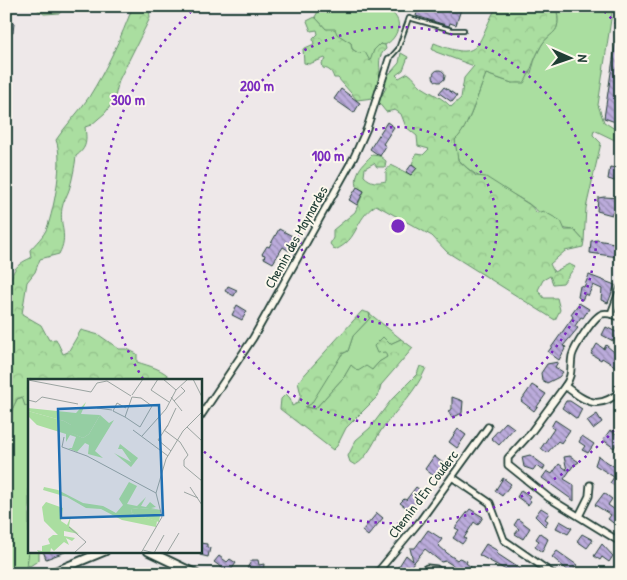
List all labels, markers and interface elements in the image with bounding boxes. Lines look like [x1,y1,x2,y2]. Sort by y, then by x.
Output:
north arrow [544,32,594,82]
text: N [574,54,593,63]
text: 200 m [240,75,274,96]
text: 300 m [111,89,145,110]
text: 100 m [312,145,344,166]
street label: Chemin des Maynardes [260,182,332,292]
centre of rings [389,217,407,235]
inset map [28,379,201,552]
street label: Chemin d'En Couderc [383,445,462,542]

